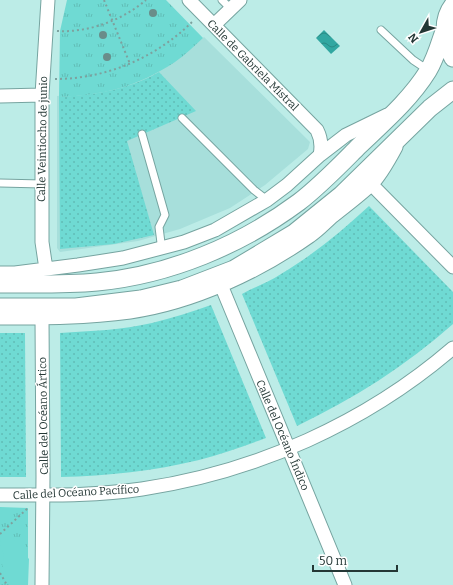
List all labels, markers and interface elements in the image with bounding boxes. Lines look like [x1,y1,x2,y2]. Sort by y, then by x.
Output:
north arrow [401,12,441,52]
street label: Calle de Gabriela Mistral [204,17,301,114]
text: N [406,30,421,45]
street label: Calle Veintiocho de junio [35,76,50,202]
street label: Calle del Océano Ártico [35,357,51,475]
street label: Calle del Océano Índico [253,378,313,492]
street label: Calle del Océano Pacífico [13,483,140,502]
scale bar [313,547,397,573]
text: 50 m [319,554,348,568]

